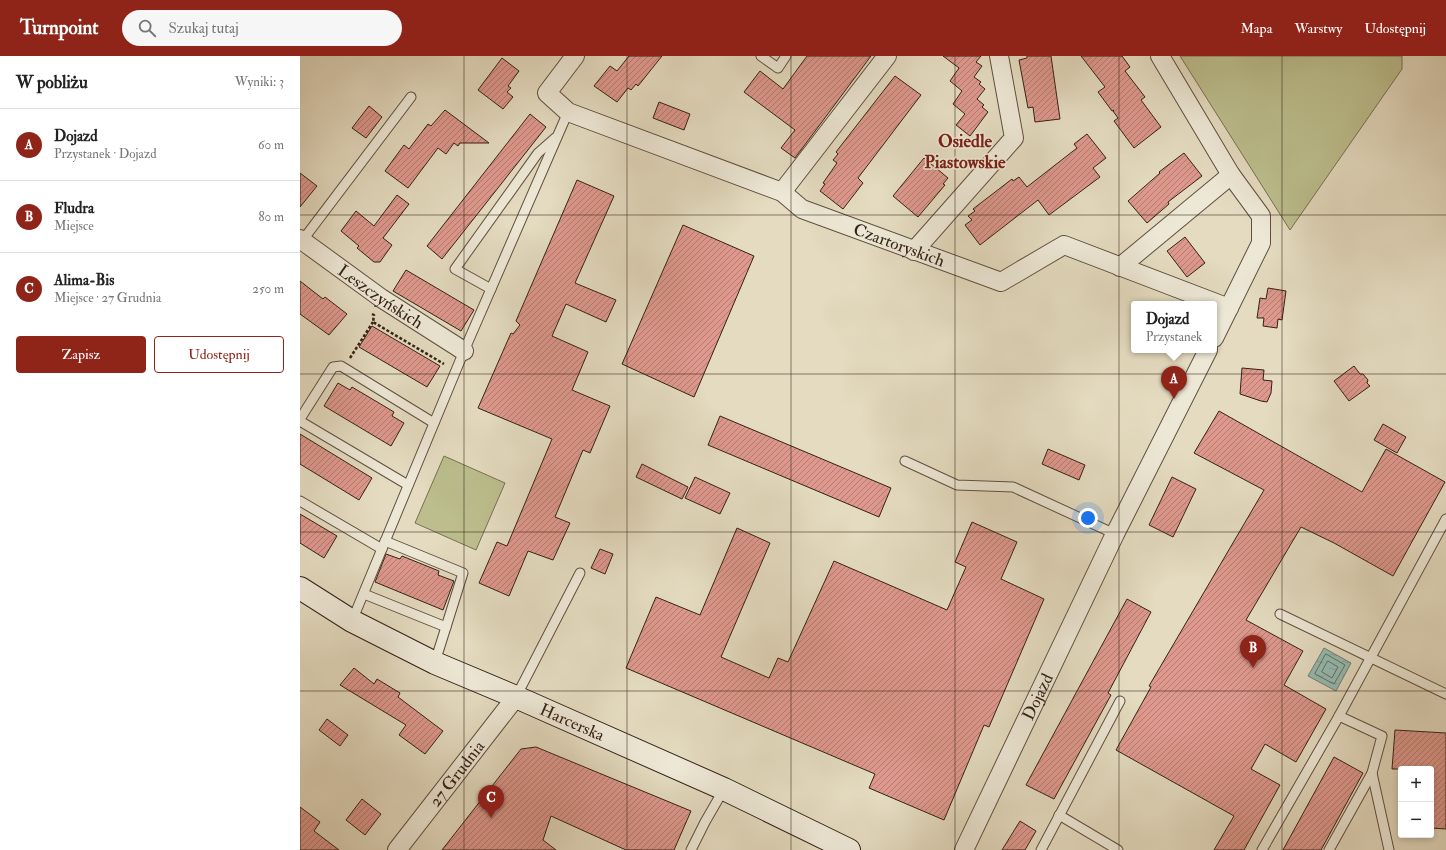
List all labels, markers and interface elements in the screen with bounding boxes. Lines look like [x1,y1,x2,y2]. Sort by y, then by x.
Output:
search box [122,10,402,46]
text: Turnpoint [20,16,98,40]
icon: search [136,17,158,39]
text: Szukaj tutaj [168,19,239,38]
text: Mapa [1240,20,1272,37]
text: Warstwy [1294,20,1343,37]
text: Udostępnij [1365,20,1426,37]
text: W pobliżu [16,72,88,93]
text: Wyniki: 3 [235,74,284,90]
text: Dojazd [54,127,98,146]
district label: Osiedle Piastowskie [924,130,1006,174]
text: A [25,137,33,153]
text: 60 m [258,137,284,153]
text: Przystanek · Dojazd [54,146,157,162]
text: Fludra [54,199,94,218]
text: B [25,209,33,225]
text: 80 m [258,209,284,225]
text: Miejsce [54,218,94,234]
street label: Czartoryskich [851,218,948,271]
street label: Leszczyńskich [334,260,427,333]
text: Alima-Bis [54,271,114,290]
text: C [24,281,34,297]
text: 250 m [252,281,284,297]
text: Miejsce · 27 Grudnia [54,290,161,306]
popup [1131,301,1217,353]
text: Dojazd [1146,310,1189,329]
text: Przystanek [1146,329,1202,345]
button: Zapisz [16,336,146,373]
button: Udostępnij [154,336,284,373]
pin: A [1161,366,1187,399]
your location [1078,508,1098,528]
pin: B [1240,635,1266,668]
street label: Dojazd [1017,669,1058,724]
street label: Harcerska [537,698,609,746]
street label: 27 Grudnia [424,735,489,811]
map controls [1398,766,1434,838]
button: + [1398,766,1434,802]
pin: C [478,785,504,818]
button: − [1398,802,1434,838]

